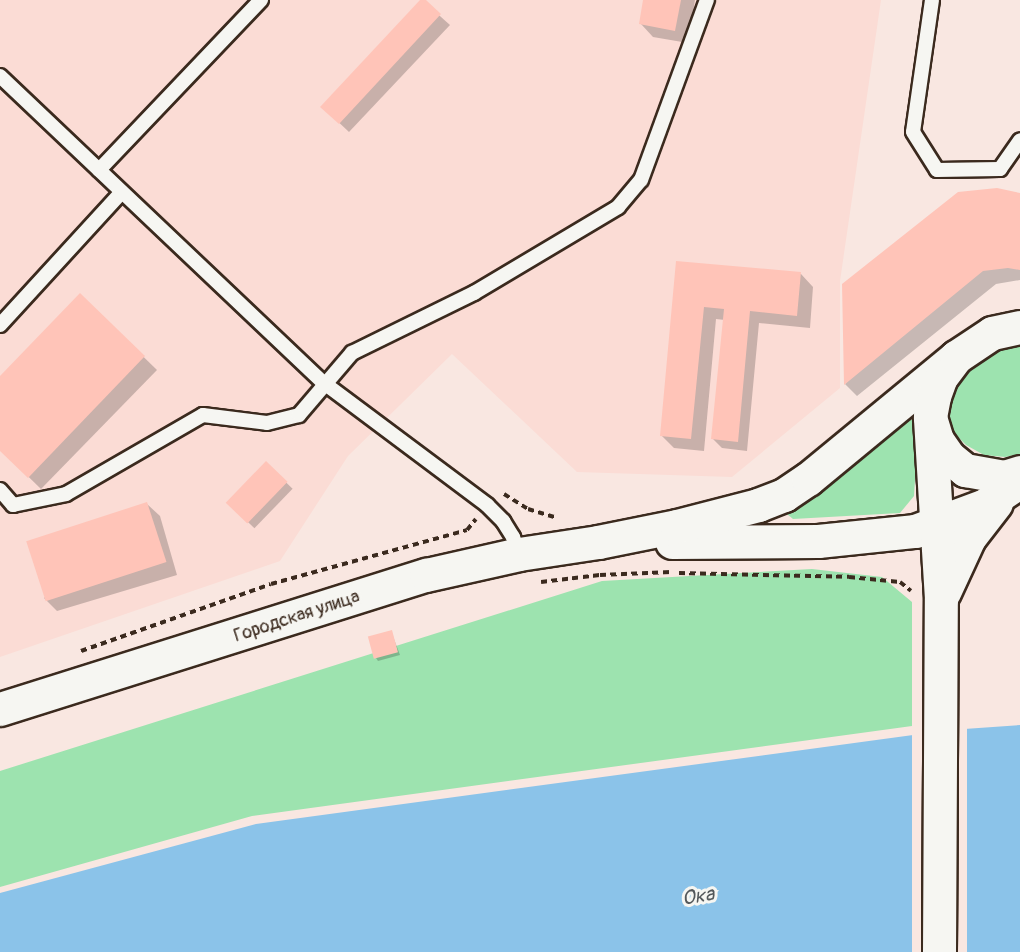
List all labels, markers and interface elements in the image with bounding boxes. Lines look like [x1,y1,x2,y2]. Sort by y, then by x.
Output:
street label: Городская улица [231,586,363,648]
water label: Ока [680,882,716,910]

